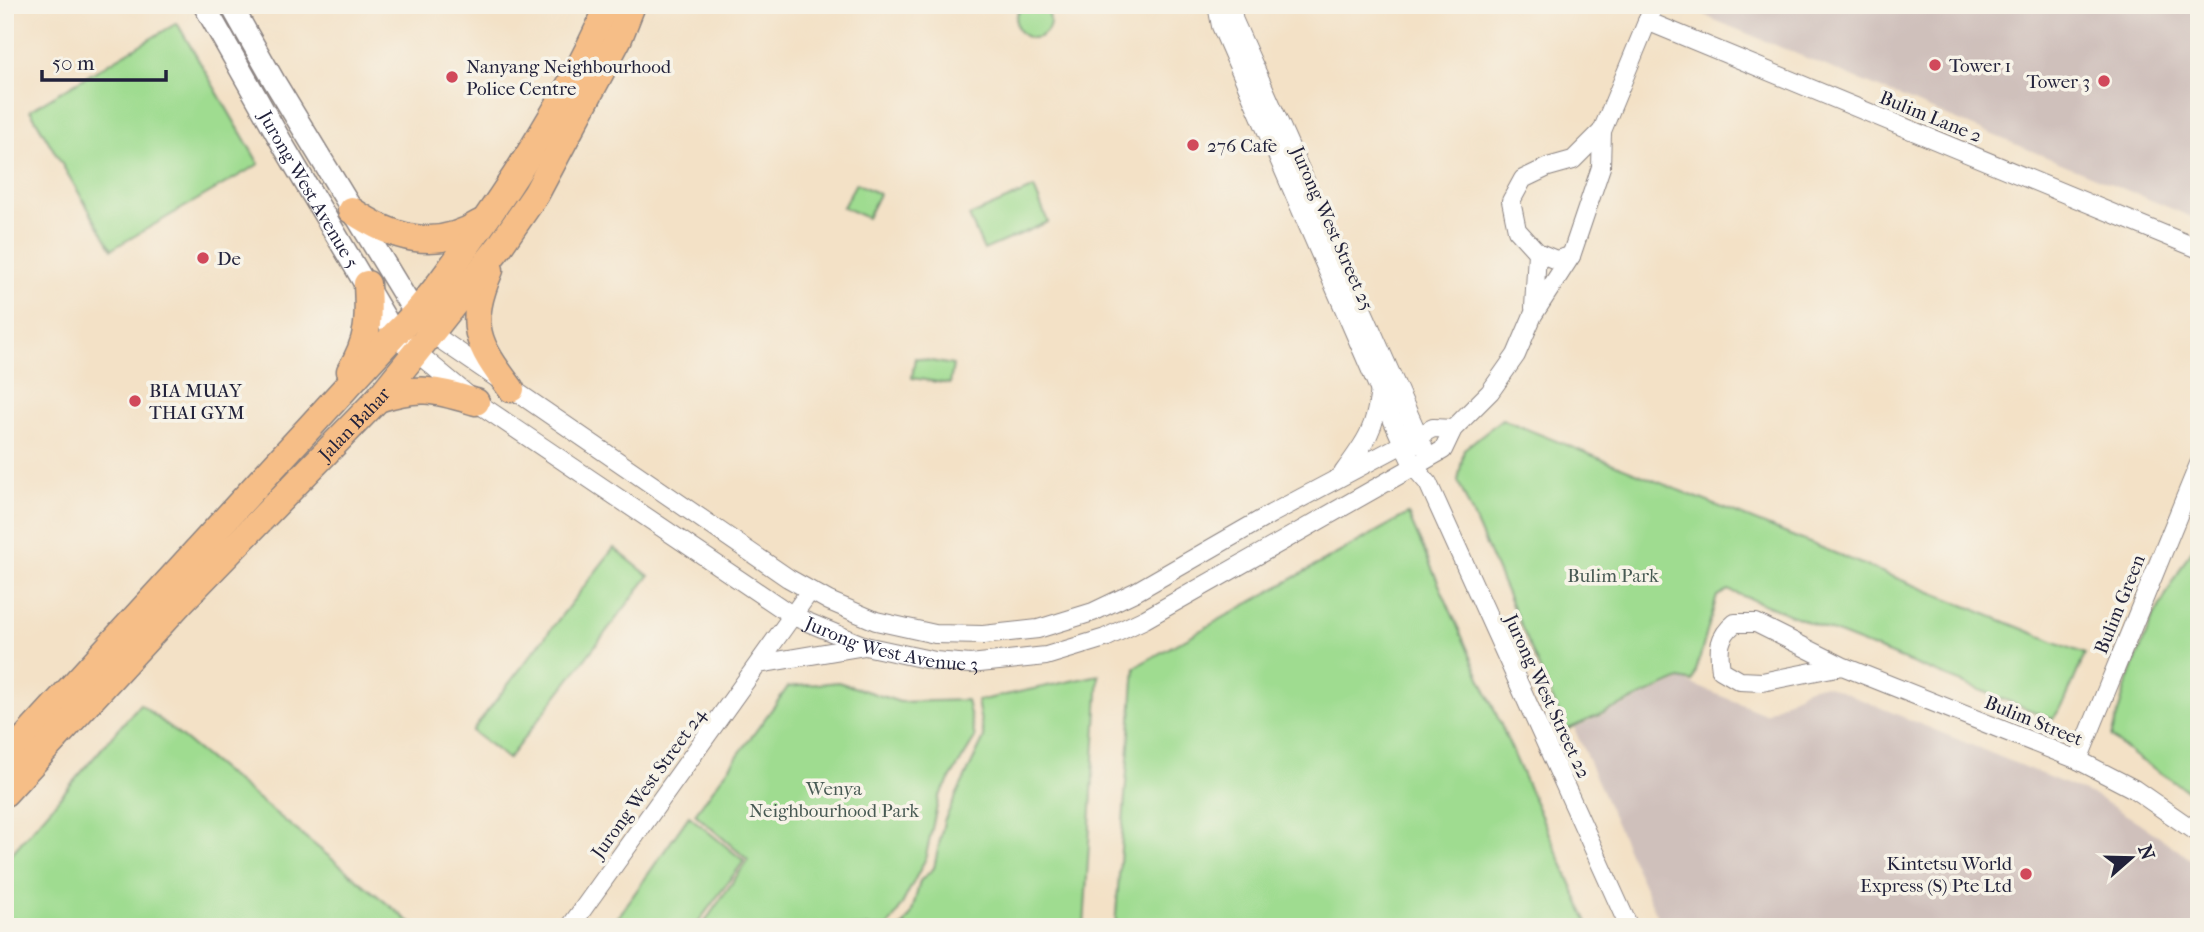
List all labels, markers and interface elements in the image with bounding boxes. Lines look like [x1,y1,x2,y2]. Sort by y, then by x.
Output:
scale bar [42,38,166,82]
text: 50 m [52,51,95,75]
place label: Tower 1 [1949,55,2011,77]
place label: Nanyang Neighbourhood Police Centre [466,56,672,100]
marker: Tower 1 [1927,57,1943,73]
marker: Nanyang Neighbourhood Police Centre [444,69,460,85]
place label: Tower 3 [2027,71,2090,93]
marker: Tower 3 [2096,73,2112,89]
street label: Bulim Lane 2 [1876,86,1985,148]
street label: Jurong West Avenue 5 [253,105,363,272]
place label: 276 Cafe [1207,135,1277,157]
marker: 276 Cafe [1185,137,1201,153]
street label: Jurong West Street 25 [1285,141,1378,314]
place label: De [217,248,241,270]
marker: De [195,250,211,266]
place label: BIA MUAY THAI GYM [149,380,245,424]
street label: Jalan Bahar [313,383,396,467]
marker: BIA MUAY THAI GYM [127,393,143,409]
street label: Bulim Green [2090,552,2150,657]
park label: Bulim Park [1567,565,1659,587]
street label: Jurong West Street 22 [1499,609,1595,782]
street label: Jurong West Avenue 3 [800,611,979,676]
street label: Bulim Street [1981,691,2086,751]
street label: Jurong West Street 24 [586,704,711,865]
park label: Wenya Neighbourhood Park [749,778,919,822]
north arrow [2096,824,2166,894]
text: N [2133,842,2159,864]
place label: Kintetsu World Express (S) Pte Ltd [1860,853,2013,897]
marker: Kintetsu World Express (S) Pte Ltd [2018,866,2034,882]

